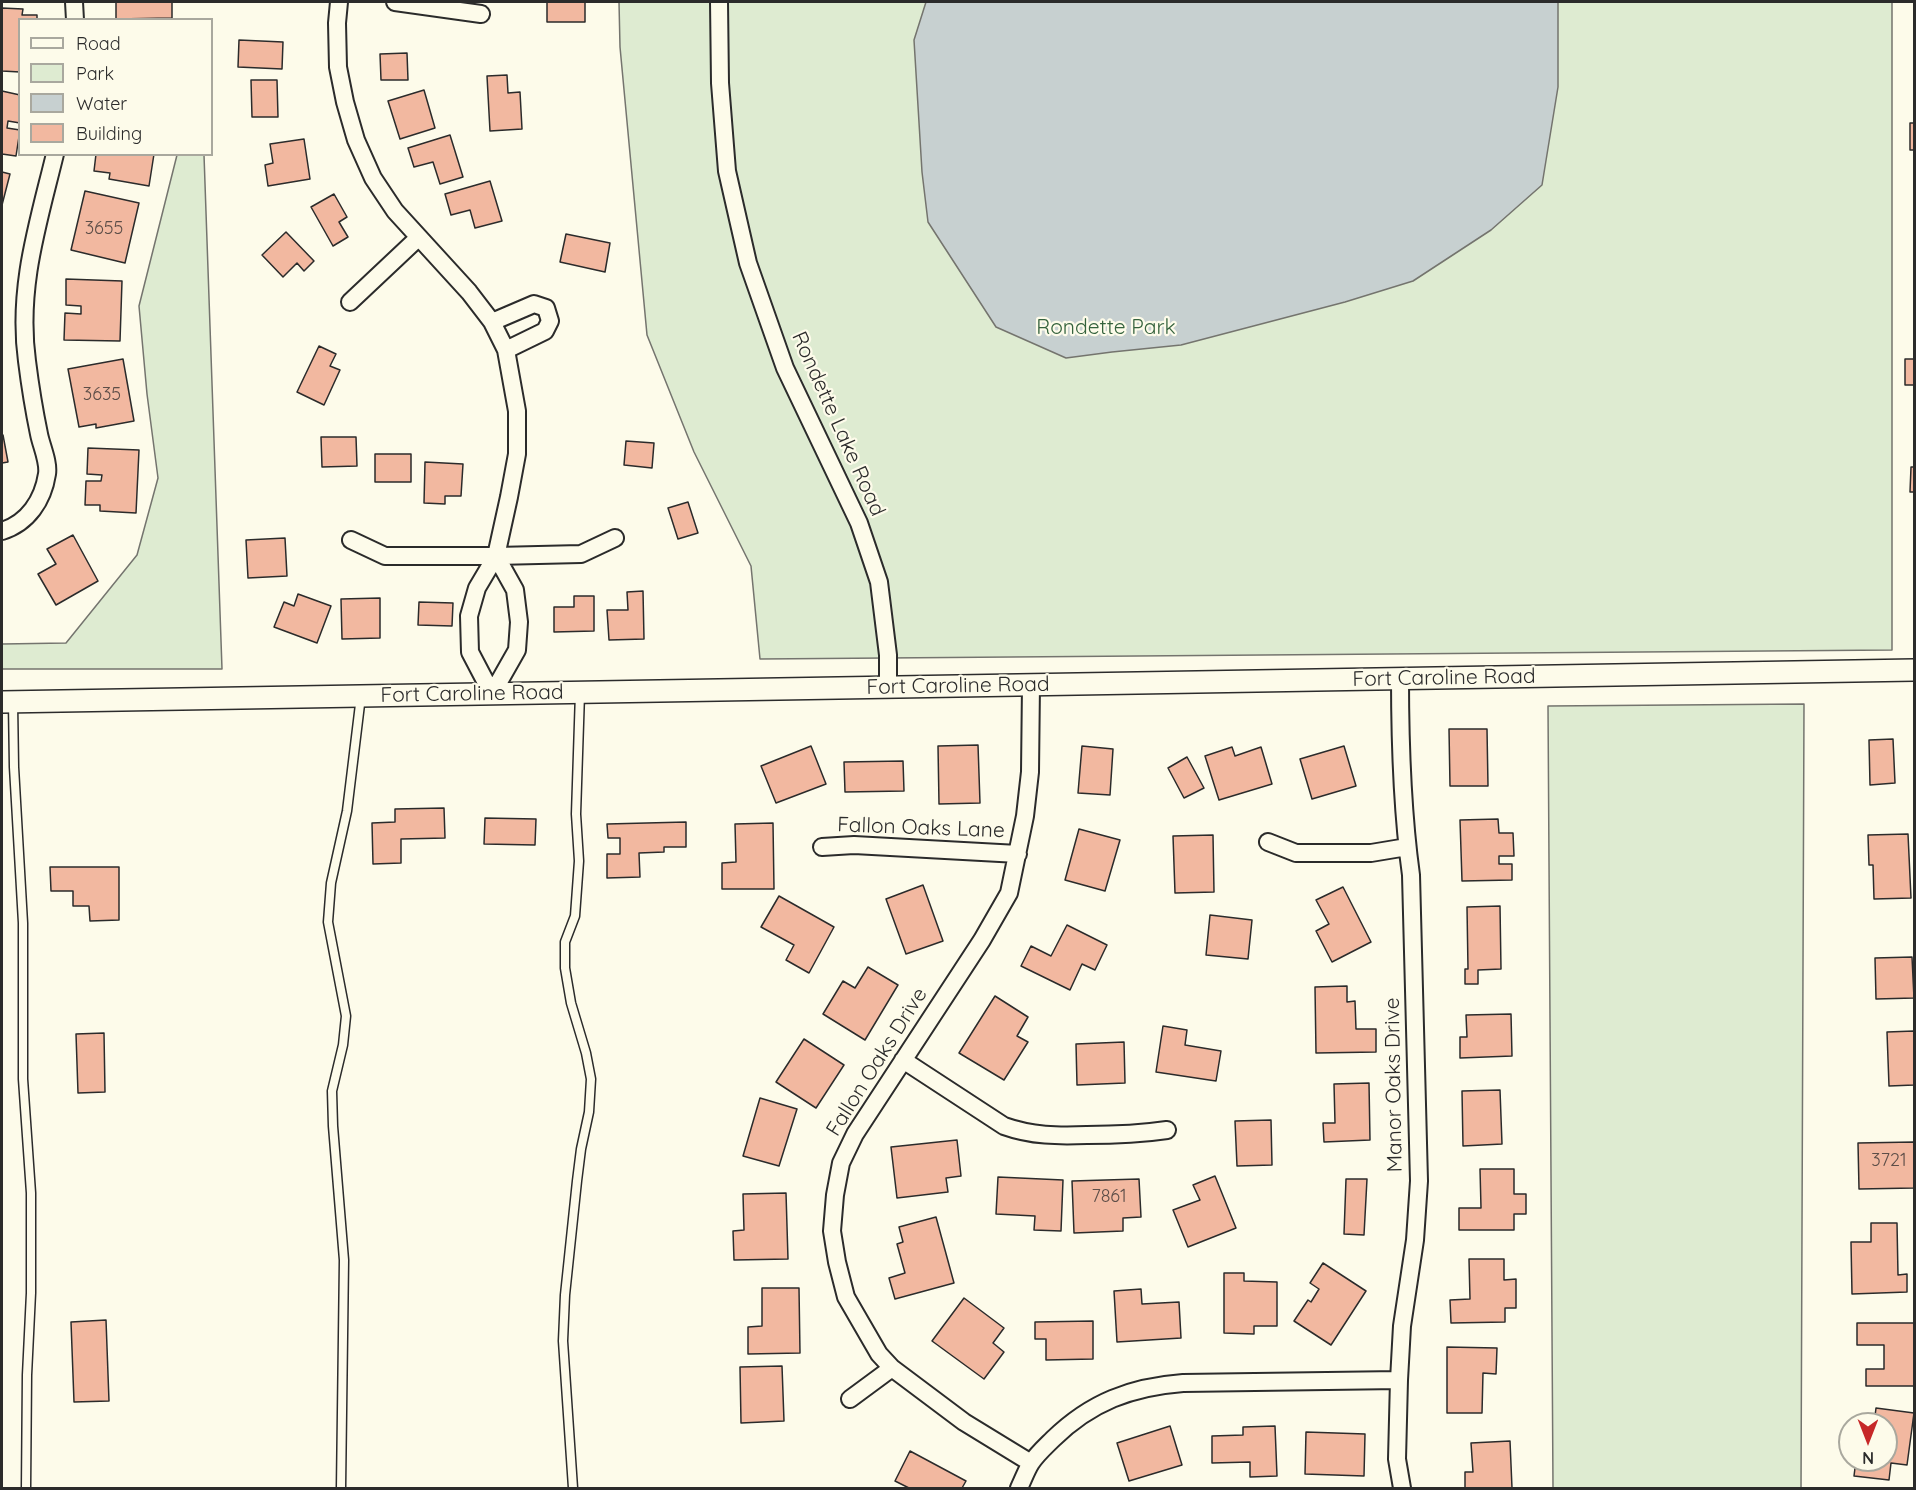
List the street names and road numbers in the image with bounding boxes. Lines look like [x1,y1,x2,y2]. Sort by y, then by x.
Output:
street label: Rondette Lake Road [786,328,890,520]
street label: Fort Caroline Road [1352,664,1536,692]
street label: Fort Caroline Road [866,672,1050,700]
street label: Fort Caroline Road [380,680,564,708]
street label: Fallon Oaks Lane [837,812,1005,844]
street label: Fallon Oaks Drive [821,983,933,1141]
street label: Manor Oaks Drive [1380,997,1408,1173]

